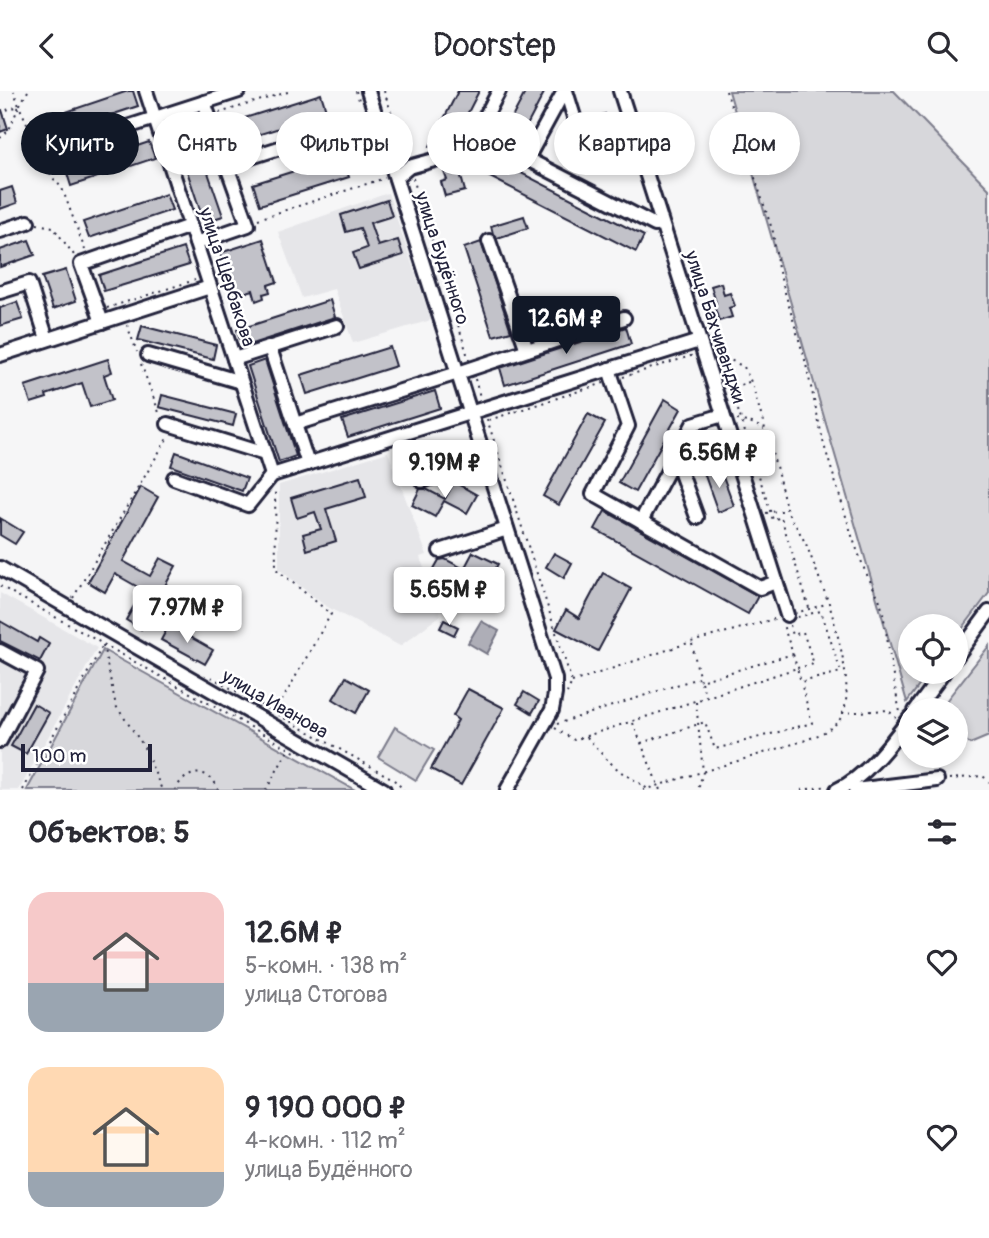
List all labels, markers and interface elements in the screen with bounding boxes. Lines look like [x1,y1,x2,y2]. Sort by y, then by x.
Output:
text: Doorstep [433,26,556,66]
icon: back [28,27,66,65]
icon: search [923,27,961,65]
chip: Купить [21,112,139,175]
chip: Снять [153,112,262,175]
chip: Фильтры [276,112,413,175]
chip: Новое [427,112,540,175]
chip: Квартира [554,112,695,175]
chip: Дом [709,112,800,175]
street label: улица Будённого [409,187,475,328]
street label: улица Щербакова [193,204,261,350]
street label: улица Бахчиванджи [679,247,751,407]
pin: 12.6M ₽ [501,296,631,356]
text: 12.6M ₽ [528,304,604,333]
pin: 6.56M ₽ [654,431,784,490]
text: 6.56M ₽ [679,438,759,467]
pin: 9.19M ₽ [380,441,510,500]
text: 9.19M ₽ [408,448,482,477]
pin: 5.65M ₽ [384,567,514,627]
text: 5.65M ₽ [410,575,488,604]
pin: 7.97M ₽ [122,585,252,645]
text: 7.97M ₽ [149,593,225,622]
map controls [898,614,968,768]
button: locate [898,614,968,684]
street label: улица Иванова [217,663,333,744]
button: layers [898,698,968,768]
scale bar [21,741,152,773]
text: 100 m [32,744,86,768]
icon: filters [923,813,961,851]
text: Объектов: 5 [28,814,190,851]
text: 12.6M ₽ [245,914,344,951]
icon: home [84,920,168,1004]
icon: heart [923,943,961,981]
text: 5-комн. · 138 m² [245,951,407,980]
text: улица Стогова [245,980,388,1009]
text: 9 190 000 ₽ [245,1089,407,1126]
icon: home [84,1095,168,1179]
icon: heart [923,1118,961,1156]
text: 4-комн. · 112 m² [245,1126,406,1155]
text: улица Будённого [245,1155,413,1184]

